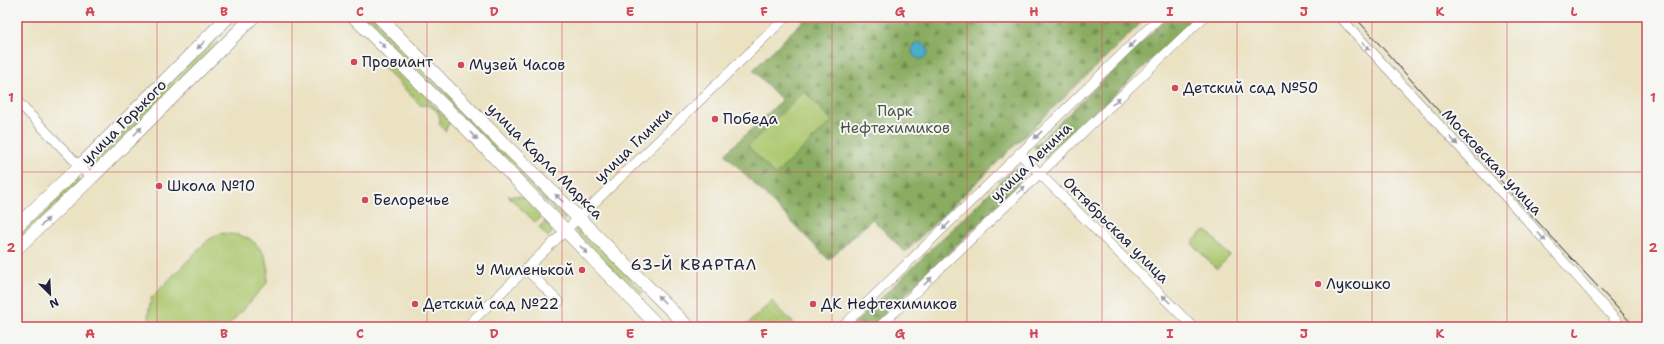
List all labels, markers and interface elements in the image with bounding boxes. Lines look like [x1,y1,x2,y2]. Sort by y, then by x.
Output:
text: A [85,3,95,20]
text: B [220,3,228,20]
text: C [356,3,364,20]
text: D [489,3,499,20]
text: E [626,3,635,20]
text: F [760,3,768,20]
text: G [895,3,906,20]
text: H [1029,3,1039,20]
text: I [1166,3,1174,20]
text: J [1300,3,1308,20]
text: K [1436,3,1445,20]
text: L [1570,3,1578,20]
one-way arrow [377,39,387,49]
one-way arrow [1127,39,1137,49]
one-way arrow [196,40,206,49]
one-way arrow [1362,41,1371,51]
place label: Провиант [362,52,433,72]
place label: Музей Часов [469,55,565,75]
marker: Провиант [349,57,359,67]
marker: Музей Часов [456,60,466,70]
street label: улица Горького [77,75,171,169]
place label: Детский сад №50 [1183,78,1318,98]
marker: Детский сад №50 [1170,83,1180,93]
text: 1 [8,89,14,106]
text: 1 [1650,89,1656,106]
one-way arrow [1111,97,1120,106]
street label: улица Карла Маркса [482,98,608,224]
park label: Парк Нефтехимиков [840,101,950,138]
street label: улица Глинки [590,103,676,187]
street label: Московская улица [1437,104,1547,220]
place label: Победа [723,109,778,129]
marker: Победа [710,114,720,124]
street label: улица Ленина [986,118,1076,206]
one-way arrow [133,126,143,136]
one-way arrow [1033,130,1043,139]
one-way arrow [469,131,479,141]
one-way arrow [1450,136,1459,146]
street label: Октябрьская улица [1058,172,1174,288]
place label: Школа №10 [167,176,255,196]
marker: Школа №10 [154,181,164,191]
one-way arrow [1016,186,1026,195]
place label: Белоречье [373,190,449,210]
one-way arrow [554,193,564,203]
marker: Белоречье [360,195,370,205]
one-way arrow [40,217,50,226]
one-way arrow [941,221,951,231]
one-way arrow [1537,232,1547,242]
text: 2 [6,239,16,256]
text: 2 [1648,239,1658,256]
one-way arrow [579,245,589,255]
district label: 63-Й КВАРТАЛ [631,254,757,275]
place label: У Миленькой [476,260,574,280]
marker: У Миленькой [577,265,587,275]
north arrow [30,274,70,314]
place label: Лукошко [1326,274,1391,294]
one-way arrow [923,276,933,285]
marker: Лукошко [1313,279,1323,289]
text: N [47,294,61,311]
place label: Детский сад №22 [423,294,559,314]
one-way arrow [656,294,666,304]
place label: ДК Нефтехимиков [821,294,957,314]
one-way arrow [1161,294,1170,304]
marker: Детский сад №22 [410,299,420,309]
marker: ДК Нефтехимиков [808,299,818,309]
text: A [85,325,95,342]
text: B [220,325,228,342]
text: C [356,325,364,342]
text: D [489,325,499,342]
text: E [626,325,635,342]
text: F [760,325,768,342]
text: G [895,325,906,342]
text: H [1029,325,1039,342]
text: I [1166,325,1174,342]
text: J [1300,325,1308,342]
text: K [1436,325,1445,342]
text: L [1570,325,1578,342]

